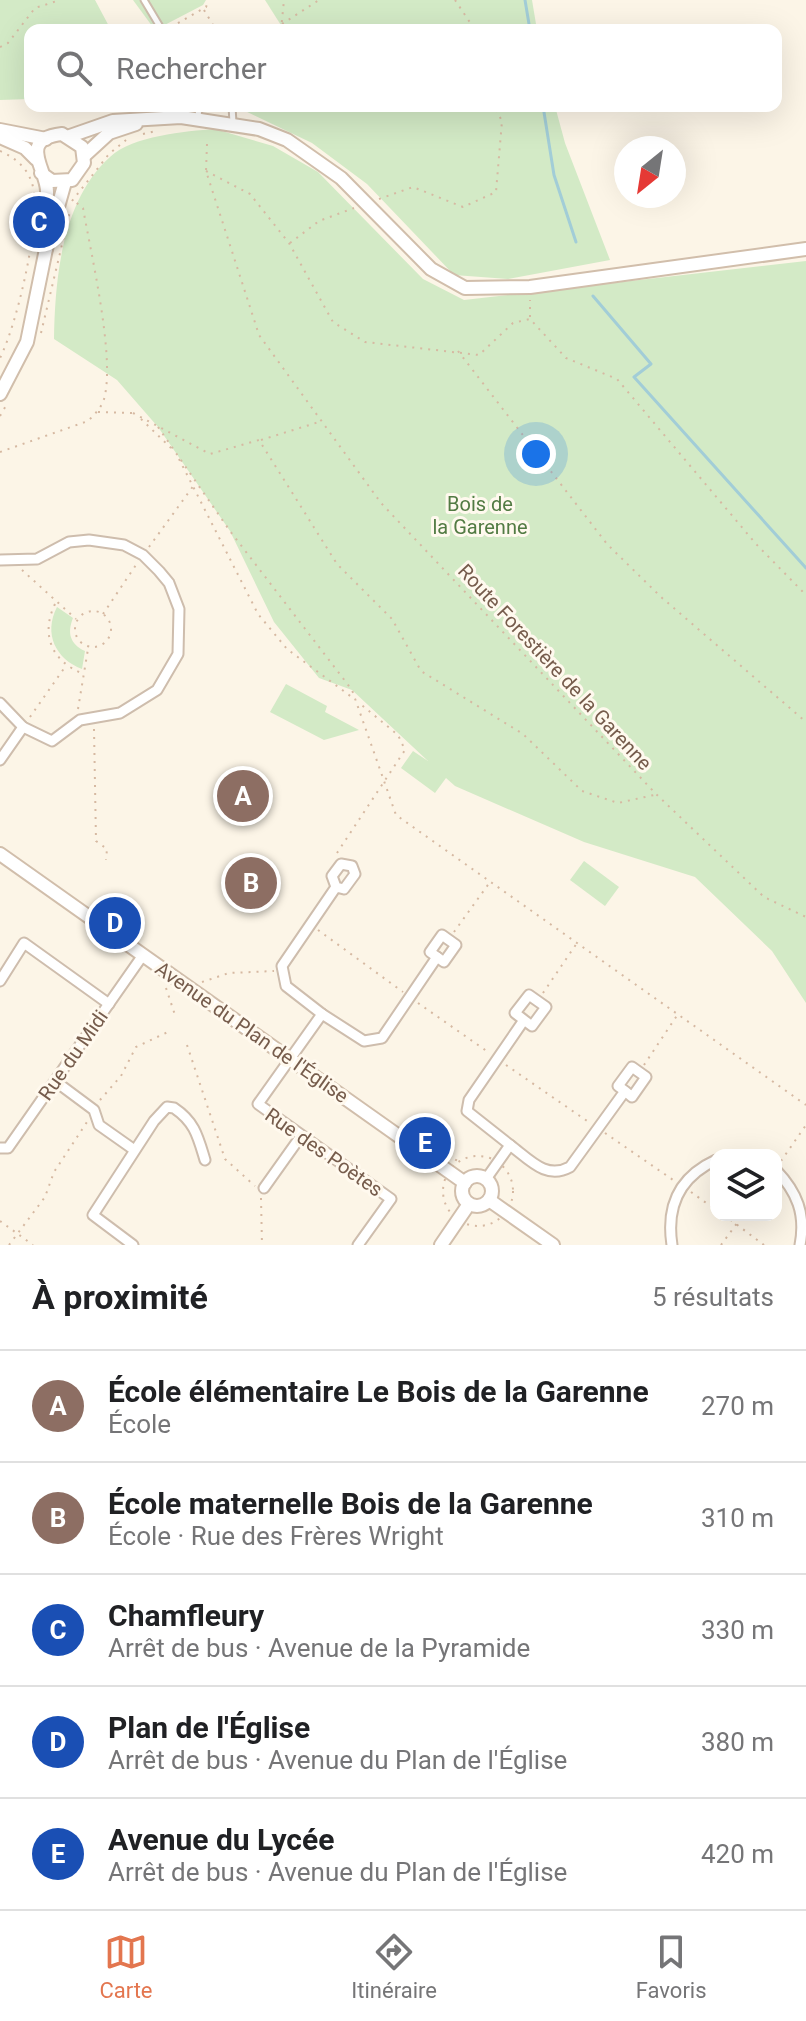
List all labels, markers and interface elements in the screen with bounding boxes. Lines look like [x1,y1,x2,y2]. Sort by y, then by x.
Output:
search box [24,24,782,112]
icon: search [52,46,96,90]
text: Rechercher [116,51,267,86]
north arrow [614,136,686,208]
pin: C [13,192,65,252]
your location [516,434,556,474]
park label: Bois de la Garenne [432,492,528,539]
street label: Route Forestière de la Garenne [453,559,657,775]
pin: A [217,766,269,826]
pin: B [225,853,277,913]
pin: D [89,893,141,953]
street label: Avenue du Plan de l'Église [151,956,353,1108]
street label: Rue du Midi [33,1005,113,1105]
street label: Rue des Poètes [261,1103,387,1201]
pin: E [399,1113,451,1173]
map controls [710,1149,782,1221]
button: layers [710,1149,782,1221]
text: À proximité [32,1277,208,1317]
text: 5 résultats [652,1282,774,1312]
text: École élémentaire Le Bois de la Garenne [108,1374,649,1409]
text: A [49,1391,67,1421]
text: 270 m [701,1391,774,1421]
text: École [108,1409,171,1439]
text: École maternelle Bois de la Garenne [108,1486,593,1521]
text: B [50,1503,66,1533]
text: 310 m [701,1503,774,1533]
text: École · Rue des Frères Wright [108,1521,444,1551]
text: Chamfleury [108,1598,264,1633]
text: C [49,1615,67,1645]
text: 330 m [701,1615,774,1645]
text: Arrêt de bus · Avenue de la Pyramide [108,1633,530,1663]
text: Plan de l'Église [108,1710,310,1745]
text: D [50,1727,66,1757]
text: 380 m [701,1727,774,1757]
text: Arrêt de bus · Avenue du Plan de l'Église [108,1745,567,1775]
text: Avenue du Lycée [108,1822,334,1857]
text: E [51,1839,65,1869]
text: 420 m [701,1839,774,1869]
text: Arrêt de bus · Avenue du Plan de l'Église [108,1857,567,1887]
tab: Carte [99,1930,153,2003]
tab: Itinéraire [351,1930,437,2003]
tab: Favoris [636,1930,707,2003]

